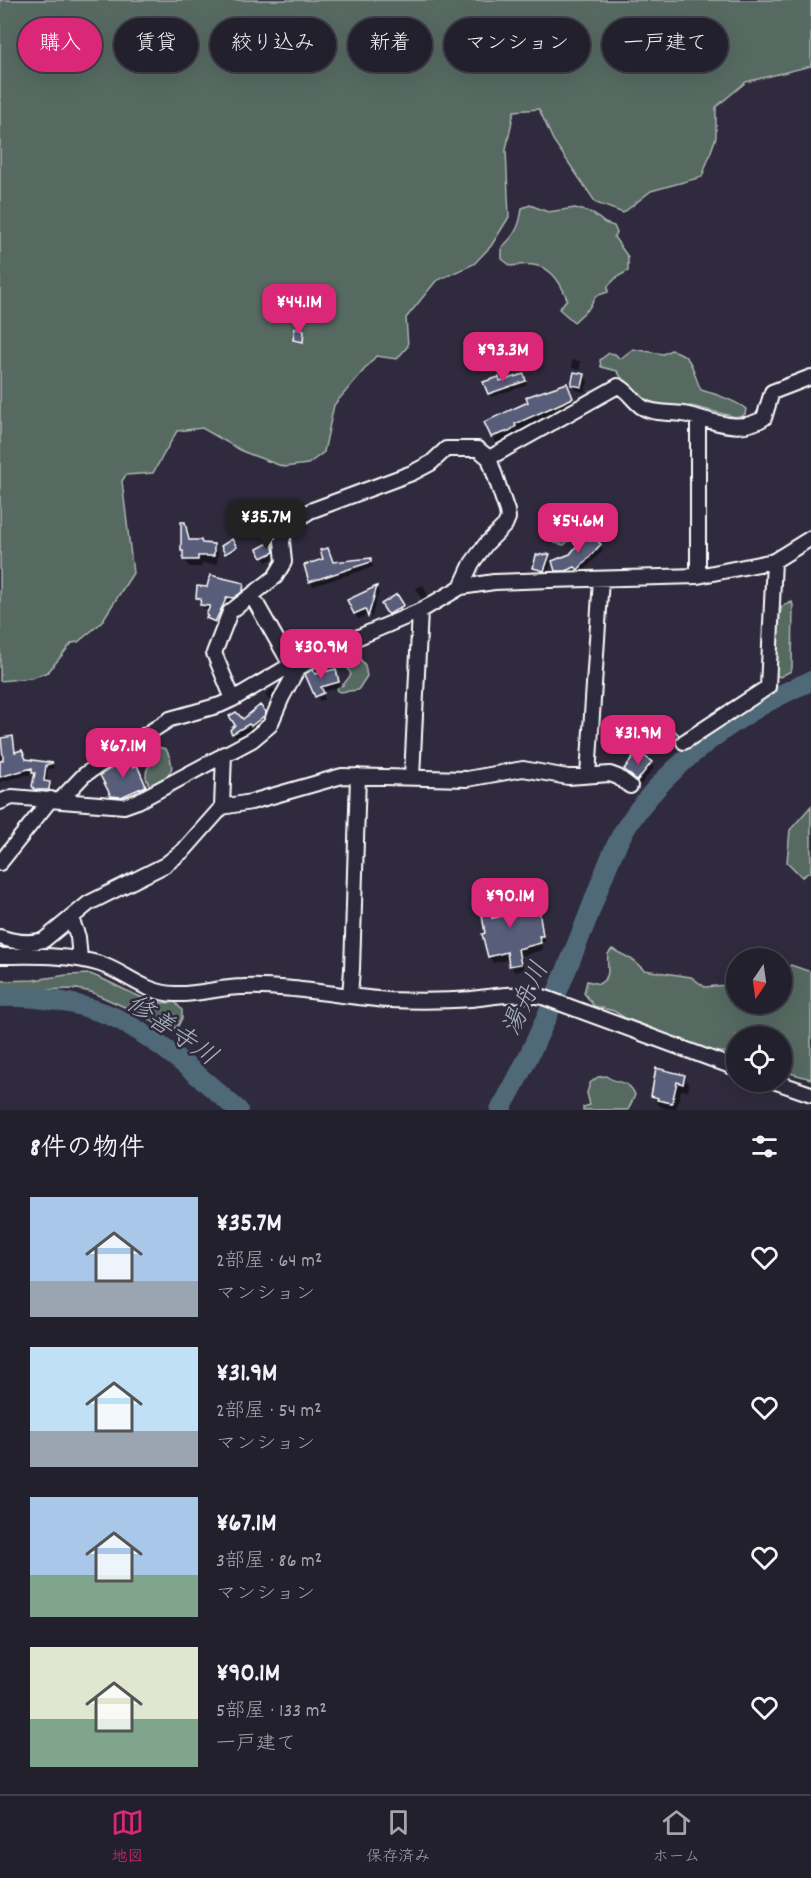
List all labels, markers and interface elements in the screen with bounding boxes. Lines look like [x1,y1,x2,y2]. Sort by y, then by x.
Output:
chip: 購入 [18,18,102,72]
chip: 賃貸 [114,18,198,72]
chip: 絞り込み [210,18,336,72]
chip: 新着 [348,18,432,72]
chip: マンション [444,18,590,72]
chip: 一戸建て [602,18,728,72]
pin: ¥44.1M [250,284,348,335]
text: ¥44.1M [276,289,322,317]
pin: ¥93.3M [454,332,552,383]
text: ¥93.3M [477,337,529,365]
pin: ¥35.7M [217,499,315,550]
pin: ¥54.6M [529,503,627,554]
text: ¥35.7M [241,504,291,532]
text: ¥54.6M [552,508,604,536]
pin: ¥30.9M [272,629,370,680]
text: ¥30.9M [294,634,348,662]
pin: ¥31.9M [589,715,687,766]
text: ¥31.9M [614,720,662,748]
pin: ¥67.1M [74,728,172,779]
text: ¥67.1M [100,733,146,761]
pin: ¥90.1M [461,878,559,929]
text: ¥90.1M [485,883,535,911]
north arrow [726,948,792,1014]
map controls [726,948,792,1092]
water label: 湯舟川 [494,956,560,1043]
water label: 修善寺川 [118,987,224,1077]
button: locate [726,1026,792,1092]
icon: filters [748,1130,781,1163]
text: 8件の物件 [30,1131,144,1168]
text: ¥35.7M [216,1206,282,1243]
icon: home [78,1221,150,1293]
icon: heart [748,1241,781,1274]
text: 2部屋 · 64 m² [216,1248,322,1276]
text: マンション [216,1281,315,1309]
text: ¥31.9M [216,1356,277,1393]
icon: home [78,1371,150,1443]
icon: heart [748,1391,781,1424]
text: 2部屋 · 54 m² [216,1398,322,1426]
text: マンション [216,1431,315,1459]
text: ¥67.1M [216,1506,277,1543]
icon: home [78,1521,150,1593]
icon: heart [748,1541,781,1574]
text: 3部屋 · 86 m² [216,1548,322,1576]
text: マンション [216,1581,315,1609]
text: ¥90.1M [216,1656,280,1693]
icon: home [78,1671,150,1743]
icon: heart [748,1691,781,1724]
text: 5部屋 · 133 m² [216,1698,327,1726]
text: 一戸建て [216,1731,296,1759]
tab: 地図 [111,1806,144,1869]
tab: 保存済み [366,1806,430,1869]
tab: ホーム [653,1806,700,1869]

